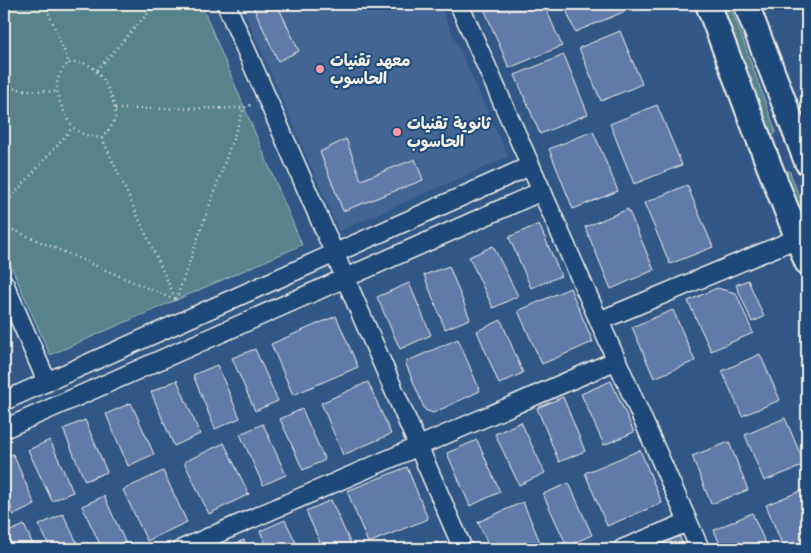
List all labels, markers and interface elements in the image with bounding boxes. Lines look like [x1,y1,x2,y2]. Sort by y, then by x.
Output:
place label: معهد تقنيات الحاسوب [330,52,410,89]
marker: معهد تقنيات الحاسوب [314,63,326,75]
place label: ثانوية تقنيات الحاسوب [407,115,492,152]
marker: ثانوية تقنيات الحاسوب [391,126,403,138]

